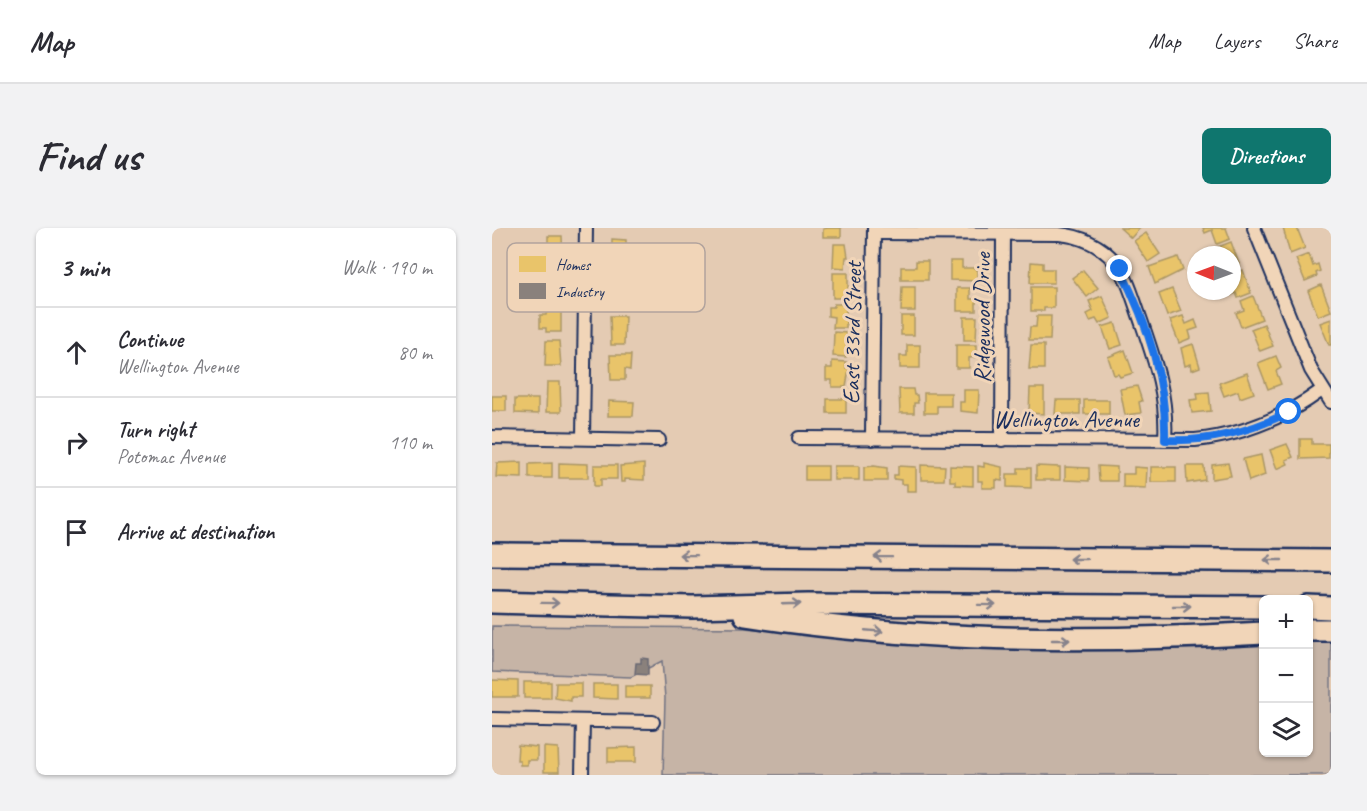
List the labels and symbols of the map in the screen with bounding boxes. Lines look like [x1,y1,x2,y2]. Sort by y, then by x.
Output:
legend [507,243,705,312]
north arrow [1187,246,1241,300]
street label: Ridgewood Drive [967,251,997,383]
text: Homes [556,255,592,275]
route end [1106,255,1132,281]
street label: East 33rd Street [836,260,868,404]
text: Industry [556,282,605,302]
route start [1275,398,1301,424]
street label: Wellington Avenue [993,404,1141,434]
one-way arrow [678,549,698,561]
one-way arrow [873,551,893,563]
one-way arrow [1068,553,1088,565]
one-way arrow [1263,554,1283,566]
one-way arrow [540,597,560,609]
one-way arrow [782,598,801,610]
one-way arrow [976,599,996,611]
one-way arrow [1171,600,1191,612]
one-way arrow [864,626,884,637]
one-way arrow [1051,634,1071,646]

